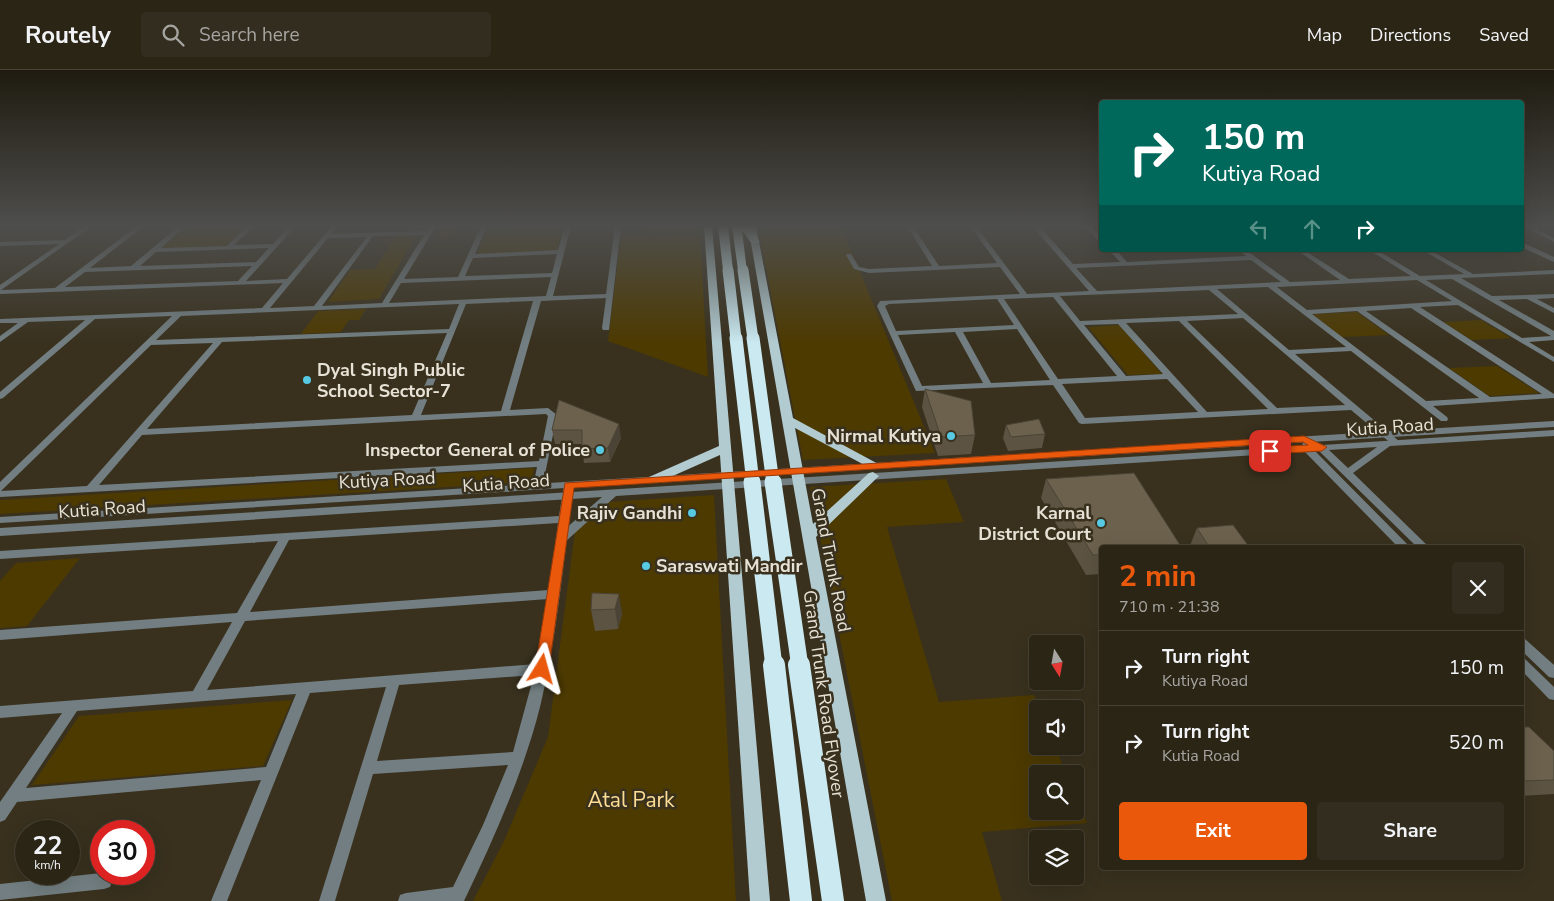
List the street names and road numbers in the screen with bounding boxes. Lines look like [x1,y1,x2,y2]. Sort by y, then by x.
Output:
street label: Kutia Road [1345,412,1435,442]
street label: Kutiya Road [338,465,436,495]
street label: Kutia Road [461,468,551,498]
street label: Grand Trunk Road [805,486,857,634]
street label: Kutia Road [57,494,147,524]
street label: Grand Trunk Road Flyover [798,588,851,800]

